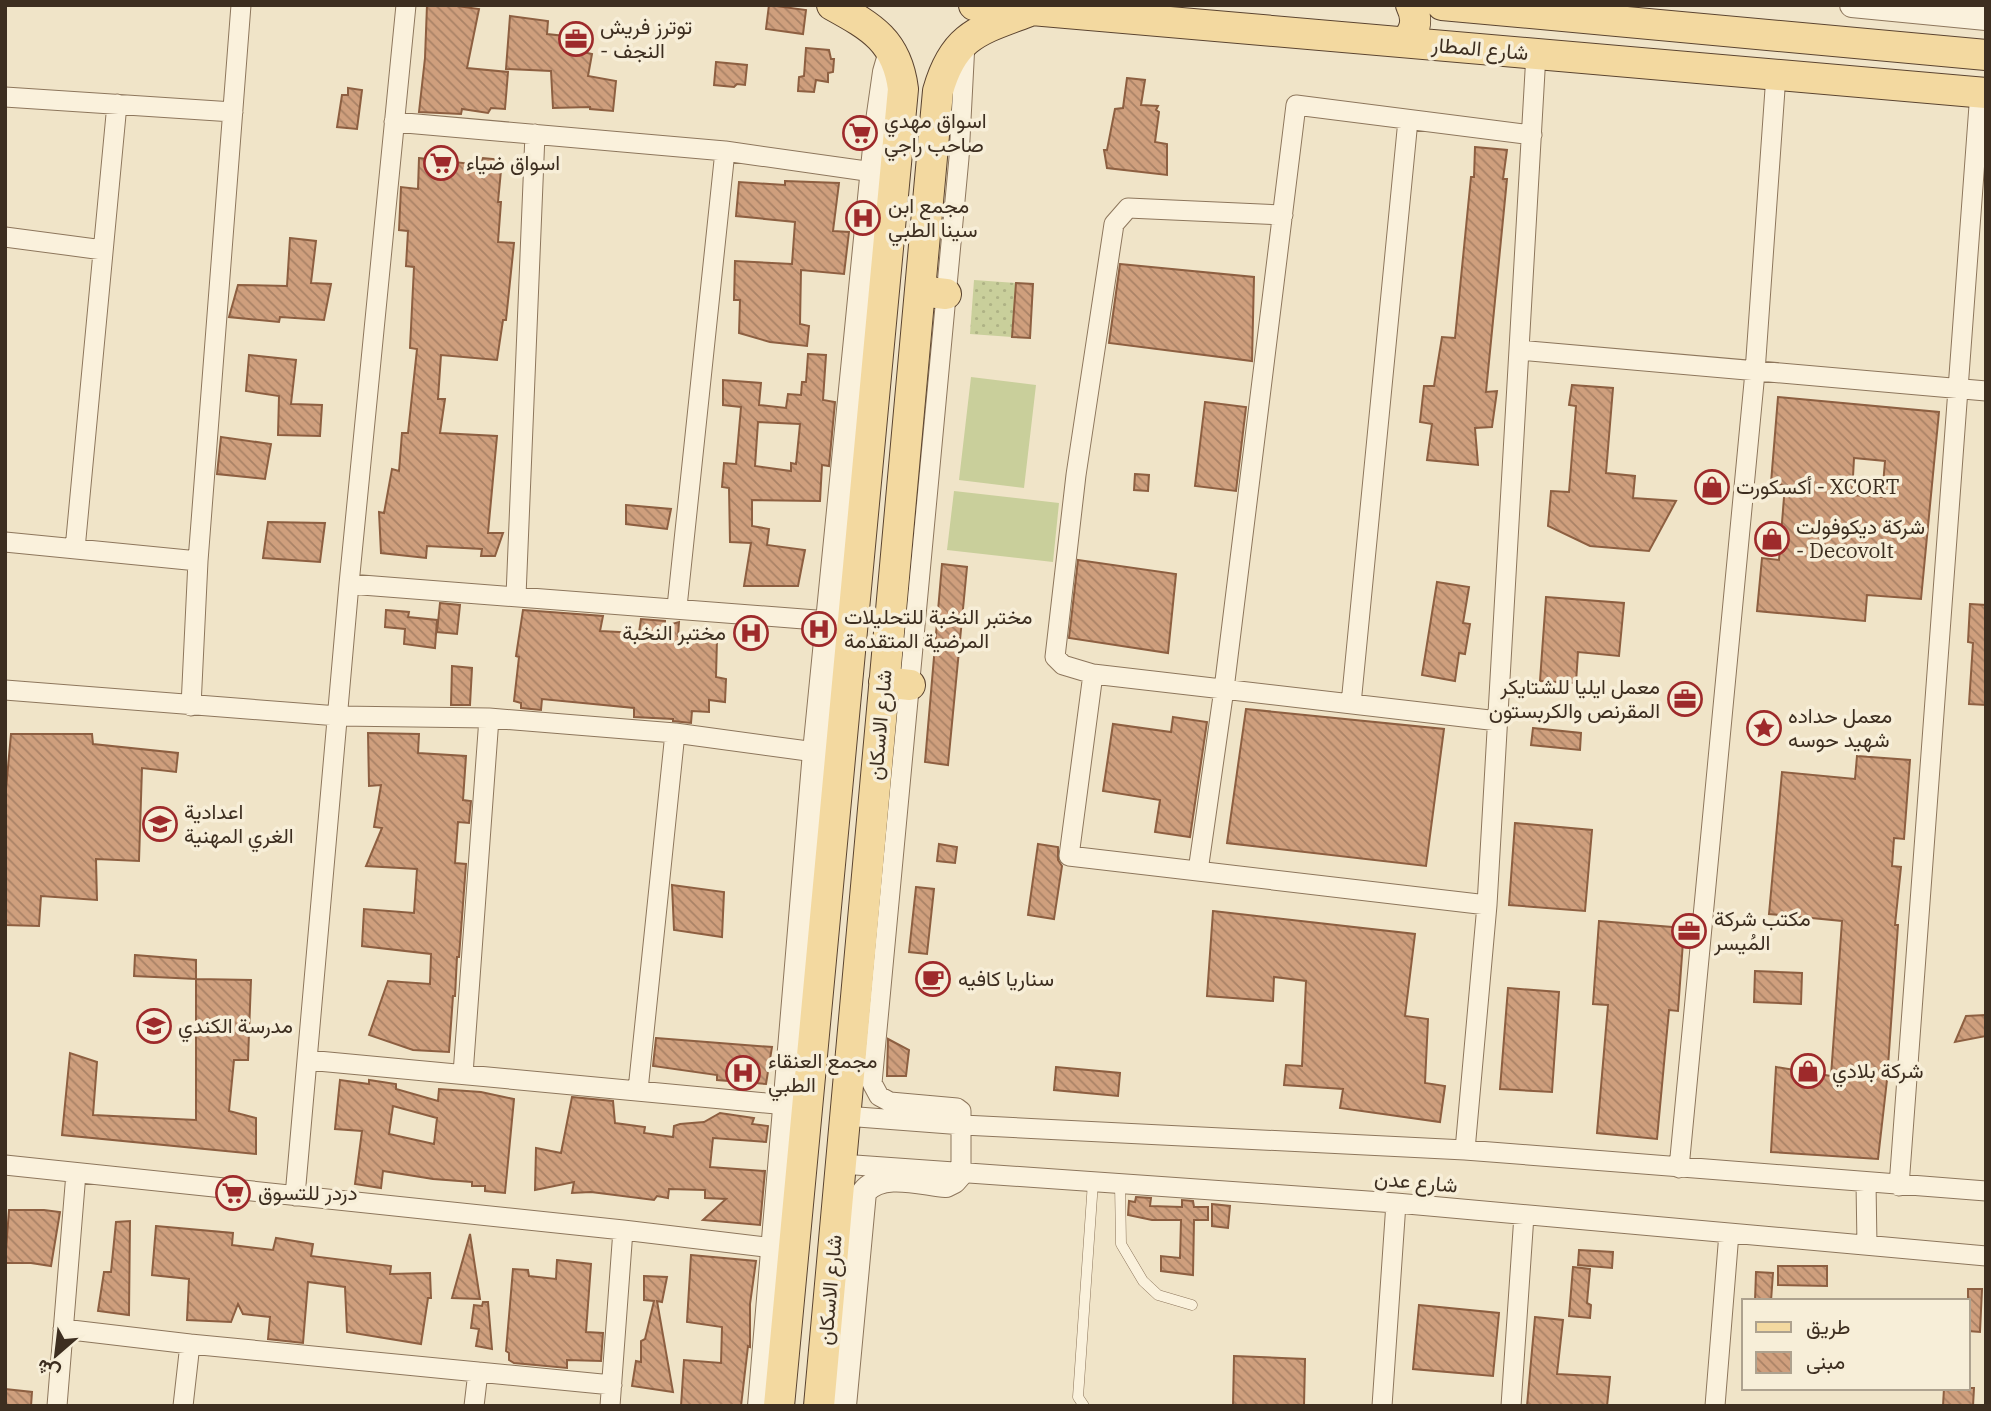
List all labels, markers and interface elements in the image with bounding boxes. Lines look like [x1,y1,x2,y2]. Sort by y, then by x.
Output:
place label: توترز فريش - النجف [600,12,692,64]
office icon: توترز فريش - النجف [557,20,595,58]
street label: شارع المطار [1430,30,1530,67]
place label: اسواق مهدي صاحب راجي [884,106,987,162]
supermarket icon: اسواق مهدي صاحب راجي [841,114,879,152]
supermarket icon: اسواق ضياء [422,144,460,182]
place label: اسواق ضياء [466,148,560,176]
place label: مجمع ابن سينا الطبي [888,191,978,247]
hospital icon: مجمع ابن سينا الطبي [844,199,882,237]
shop icon: أكسكورت - XCORT [1693,468,1731,506]
place label: أكسكورت - XCORT [1736,472,1899,500]
place label: شركة ديكوفولت - Decovolt [1796,512,1925,564]
shop icon: شركة ديكوفولت - Decovolt [1753,520,1791,558]
place label: مختبر النخبة للتحليلات المرضية المتقدمة [844,602,1033,654]
hospital icon: مختبر النخبة للتحليلات المرضية المتقدمة [800,610,838,648]
hospital icon: مختبر النخبة [732,614,770,652]
place label: مختبر النخبة [622,618,726,646]
street label: شارع الاسكان [860,668,899,781]
place label: معمل ايليا للشتايكر المقرنص والكربستون [1489,672,1660,724]
office icon: معمل ايليا للشتايكر المقرنص والكربستون [1666,680,1704,718]
place label: معمل حداده شهيد حوسه [1788,701,1892,753]
place icon: معمل حداده شهيد حوسه [1745,709,1783,747]
place label: اعدادية الغري المهنية [184,797,294,853]
school or university icon: اعدادية الغري المهنية [141,805,179,843]
place label: مكتب شركة المُيسر [1713,904,1811,956]
office icon: مكتب شركة المُيسر [1670,912,1708,950]
cafe icon: سناريا كافيه [914,960,952,998]
place label: سناريا كافيه [958,964,1054,992]
school or university icon: مدرسة الكندي [135,1007,173,1045]
place label: مدرسة الكندي [178,1011,293,1043]
place label: مجمع العنقاء الطبي [768,1046,878,1102]
shop icon: شركة بلادي [1789,1052,1827,1090]
hospital icon: مجمع العنقاء الطبي [724,1054,762,1092]
place label: شركة بلادي [1832,1056,1924,1088]
street label: شارع عدن [1373,1163,1459,1200]
supermarket icon: دردر للتسوق [214,1174,252,1212]
place label: دردر للتسوق [258,1178,358,1206]
street label: شارع الاسكان [810,1233,849,1346]
legend [1742,1299,1970,1390]
text: طريق [1806,1312,1851,1340]
north arrow [21,1320,91,1390]
text: مبنى [1806,1347,1845,1375]
text: ش [32,1354,64,1386]

